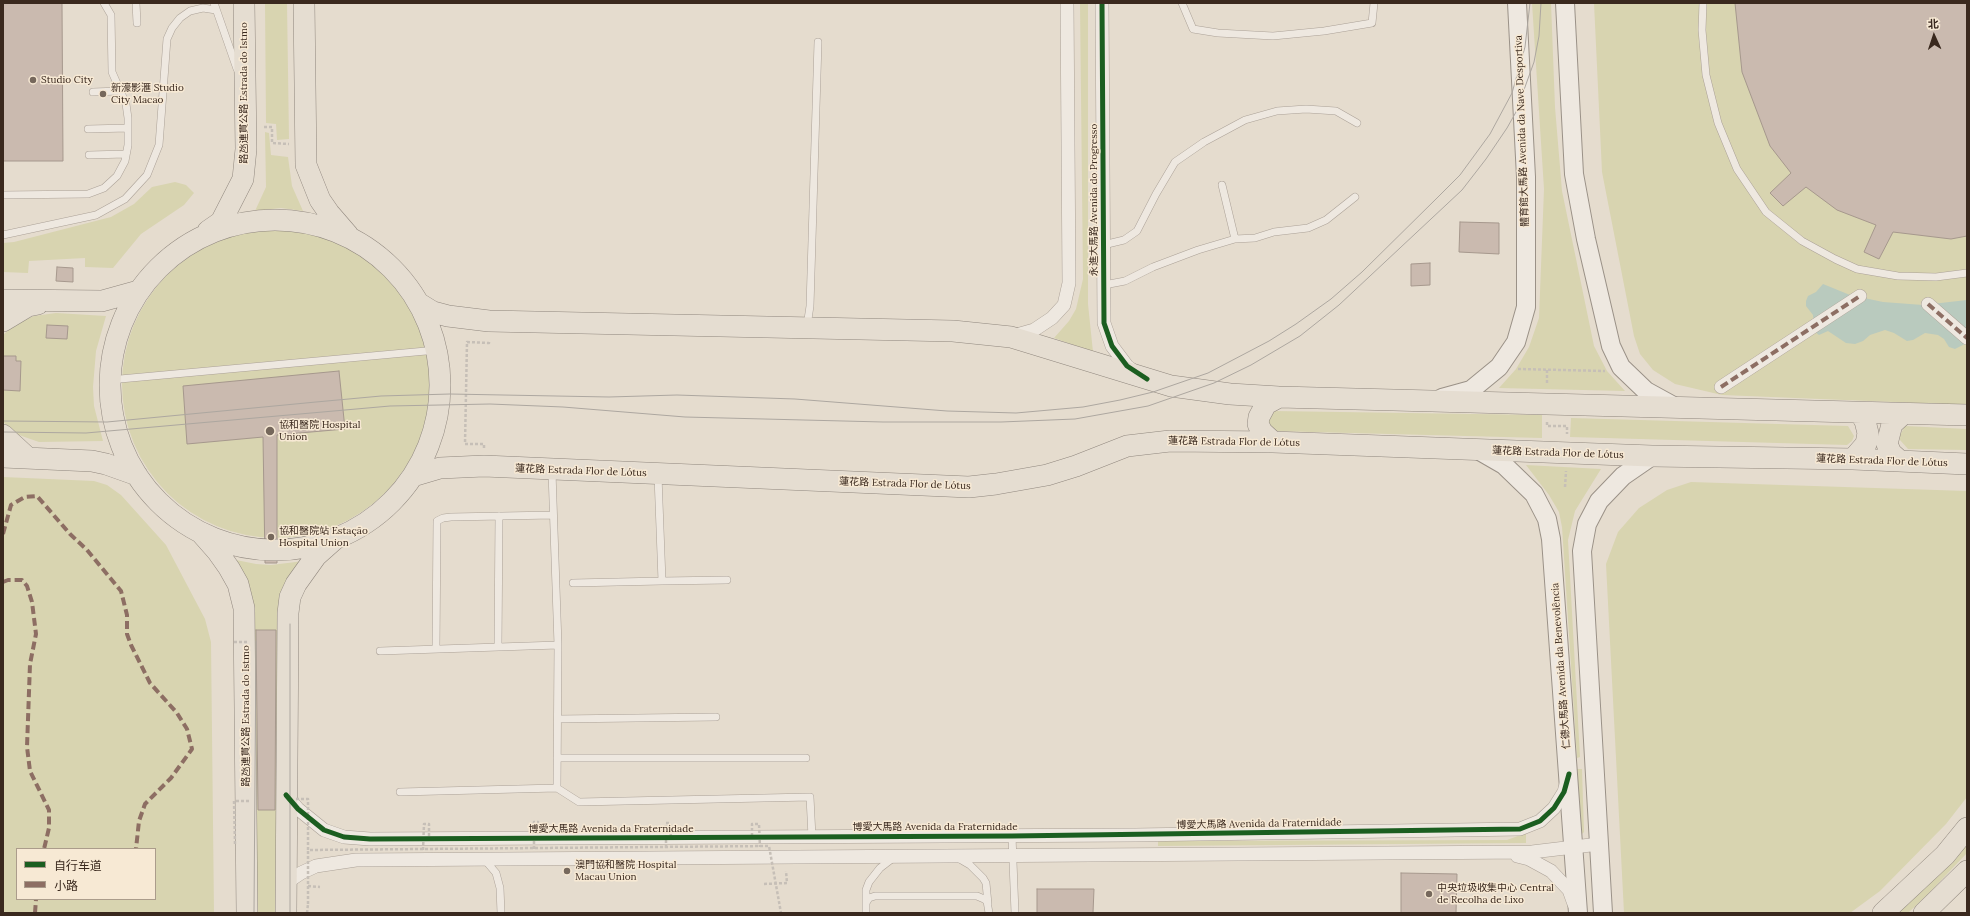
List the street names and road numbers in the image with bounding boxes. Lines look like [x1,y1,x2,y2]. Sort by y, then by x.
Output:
street label: 路氹連貫公路 Estrada do Istmo [238,22,250,164]
street label: 體育館大馬路 Avenida da Nave Desportiva [1513,35,1531,227]
street label: 永進大馬路 Avenida do Progresso [1088,124,1100,276]
street label: 蓮花路 Estrada Flor de Lótus [1168,435,1300,449]
street label: 蓮花路 Estrada Flor de Lótus [1492,445,1624,461]
street label: 蓮花路 Estrada Flor de Lótus [1816,453,1948,469]
street label: 蓮花路 Estrada Flor de Lótus [515,463,647,479]
street label: 蓮花路 Estrada Flor de Lótus [839,476,971,492]
street label: 仁德大馬路 Avenida da Benevolência [1549,582,1573,750]
street label: 路氹連貫公路 Estrada do Istmo [240,645,252,787]
street label: 博愛大馬路 Avenida da Fraternidade [1176,817,1342,831]
street label: 博愛大馬路 Avenida da Fraternidade [852,821,1018,833]
street label: 博愛大馬路 Avenida da Fraternidade [528,823,694,835]

